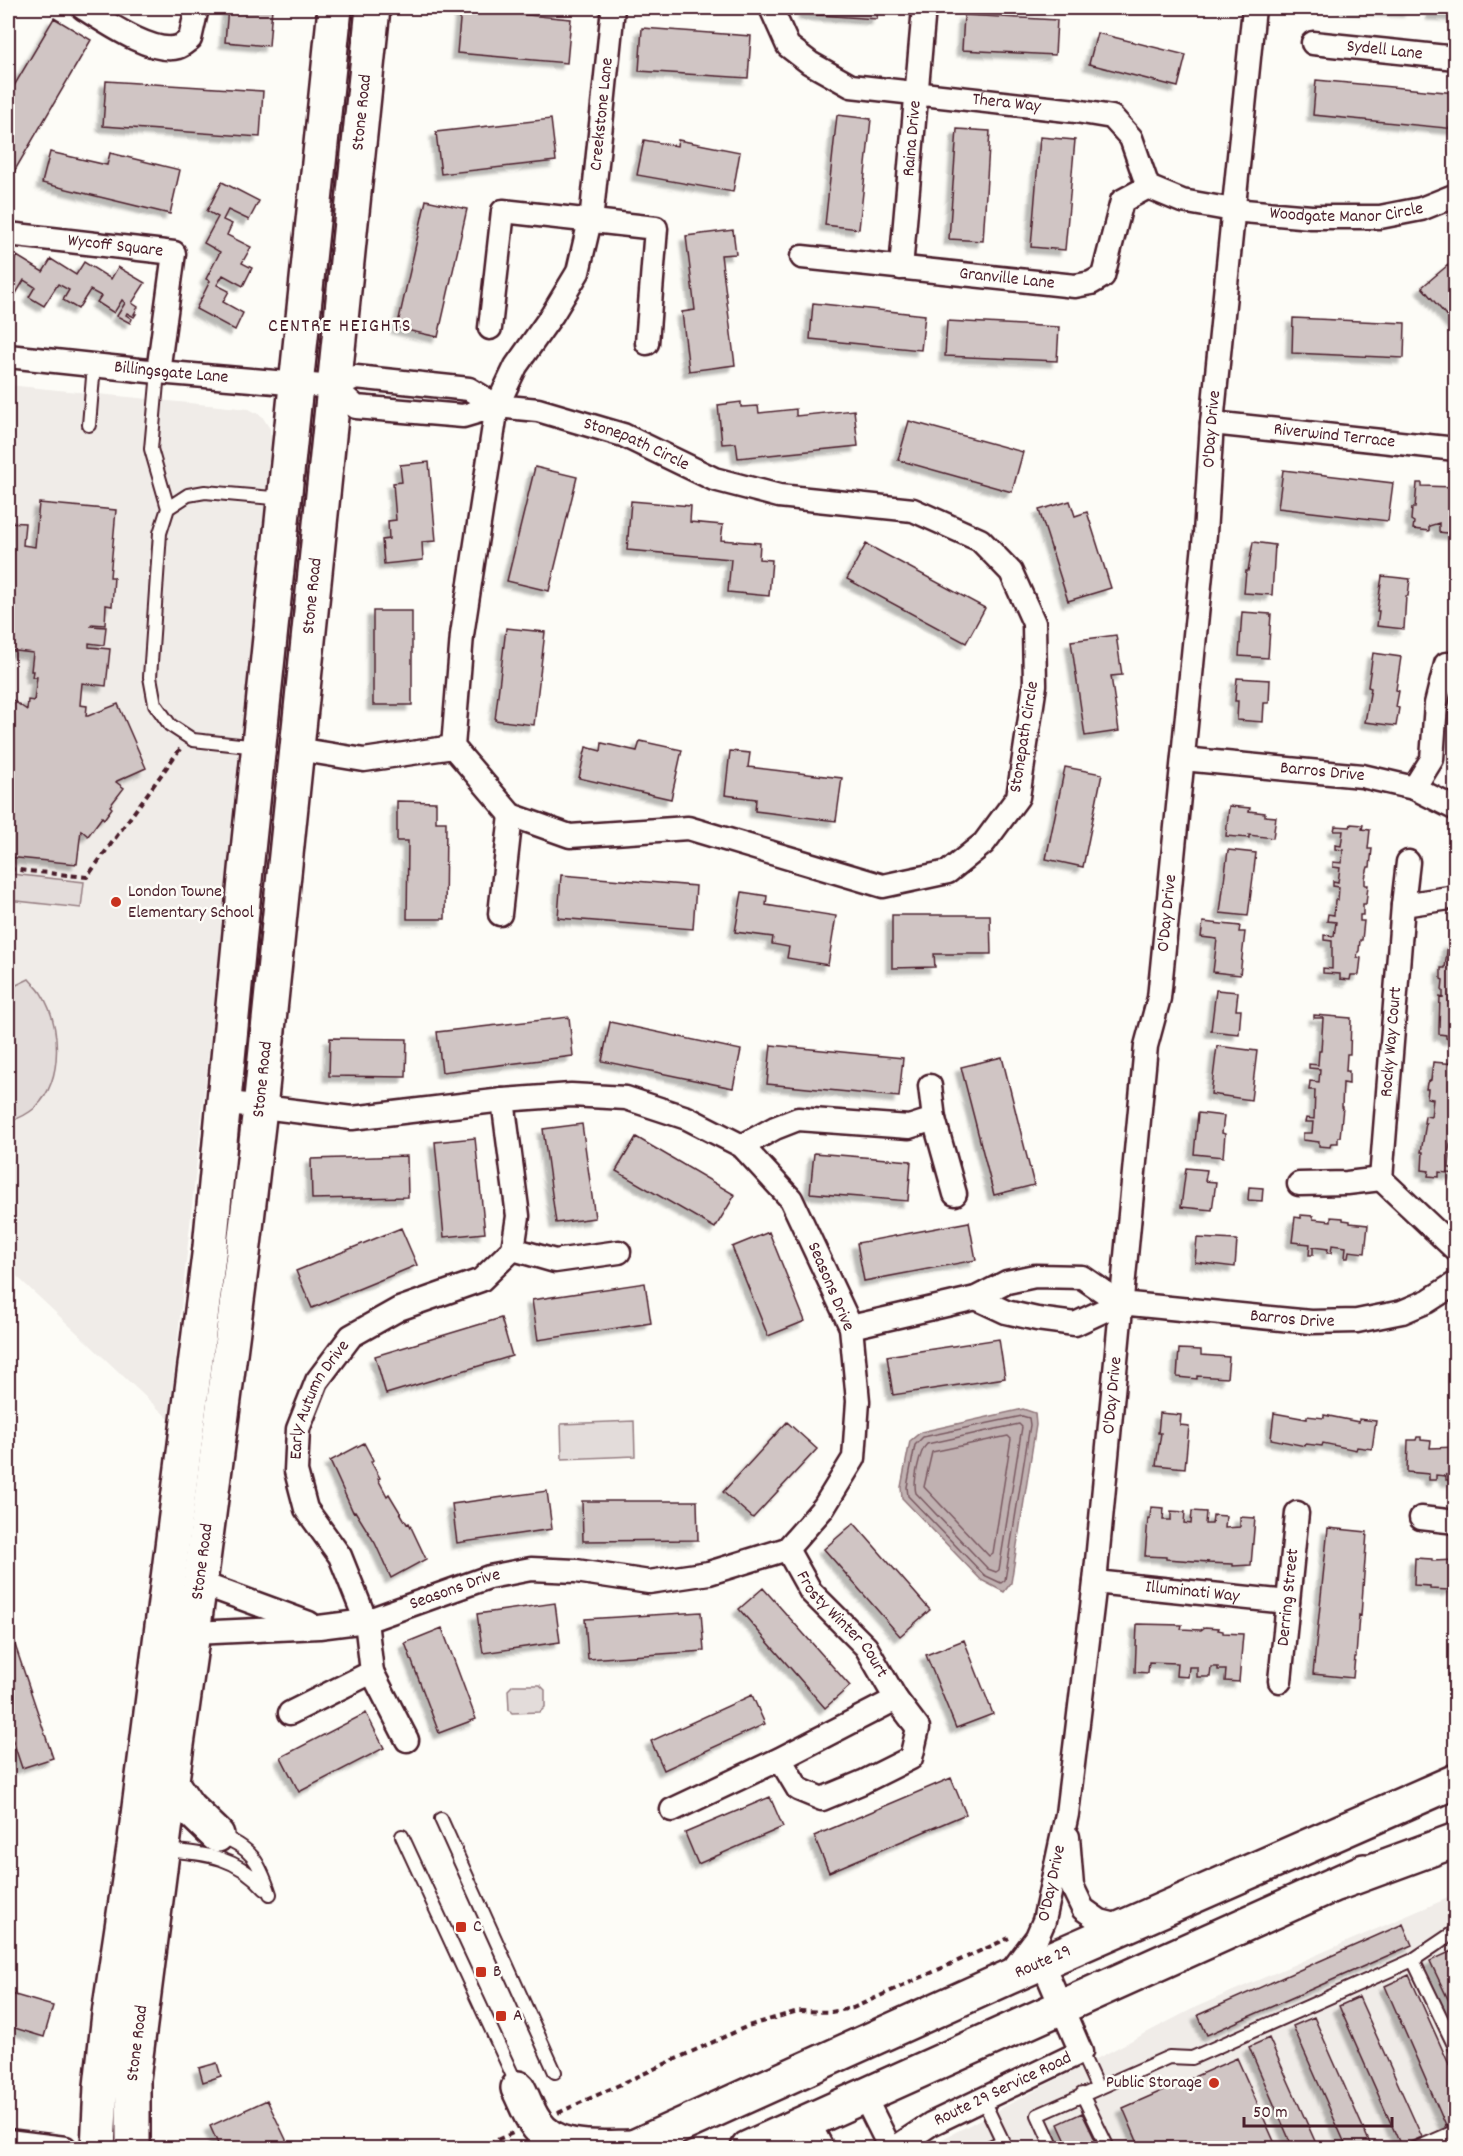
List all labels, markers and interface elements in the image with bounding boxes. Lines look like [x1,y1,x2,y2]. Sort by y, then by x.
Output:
street label: Sydell Lane [1345,34,1424,67]
street label: Creekstone Lane [584,56,620,172]
street label: Stone Road [346,73,379,152]
street label: Thera Way [971,87,1043,120]
street label: Raina Drive [897,99,928,178]
street label: Woodgate Manor Circle [1268,196,1425,230]
street label: Wycoff Square [66,228,164,264]
street label: Granville Lane [958,261,1056,296]
district label: CENTRE HEIGHTS [268,313,412,341]
street label: Billingsgate Lane [113,355,229,390]
street label: O'Day Drive [1197,389,1228,469]
street label: Stonepath Circle [580,411,693,478]
street label: Riverwind Terrace [1272,417,1396,455]
street label: Stone Road [296,557,329,635]
street label: Stonepath Circle [1004,679,1046,795]
street label: Barros Drive [1279,756,1366,789]
street label: O'Day Drive [1151,873,1184,953]
place label: London Towne Elementary School [128,880,255,926]
marker: London Towne Elementary School [109,895,123,909]
street label: Rocky Way Court [1375,985,1409,1098]
street label: Stone Road [246,1040,279,1119]
street label: Seasons Drive [800,1239,860,1335]
street label: Barros Drive [1249,1303,1335,1335]
street label: Early Autumn Drive [284,1335,356,1460]
street label: O'Day Drive [1097,1355,1129,1435]
street label: Stone Road [185,1522,220,1601]
street label: Derring Street [1271,1547,1306,1647]
street label: Seasons Drive [406,1563,502,1617]
street label: Frosty Winter Court [789,1567,894,1683]
street label: Illuminati Way [1144,1575,1242,1609]
street label: O'Day Drive [1032,1843,1073,1924]
place label: C [473,1915,482,1940]
marker: C [454,1920,468,1934]
street label: Route 29 [1011,1939,1075,1986]
place label: B [493,1960,502,1985]
marker: B [474,1965,488,1979]
street label: Stone Road [120,2004,155,2083]
place label: A [513,2004,523,2029]
marker: A [494,2009,508,2023]
street label: Route 29 Service Road [930,2046,1076,2133]
place label: Public Storage [1106,2071,1202,2096]
marker: Public Storage [1207,2076,1221,2090]
scale bar [1244,2090,1392,2128]
text: 50 m [1253,2101,1288,2126]

